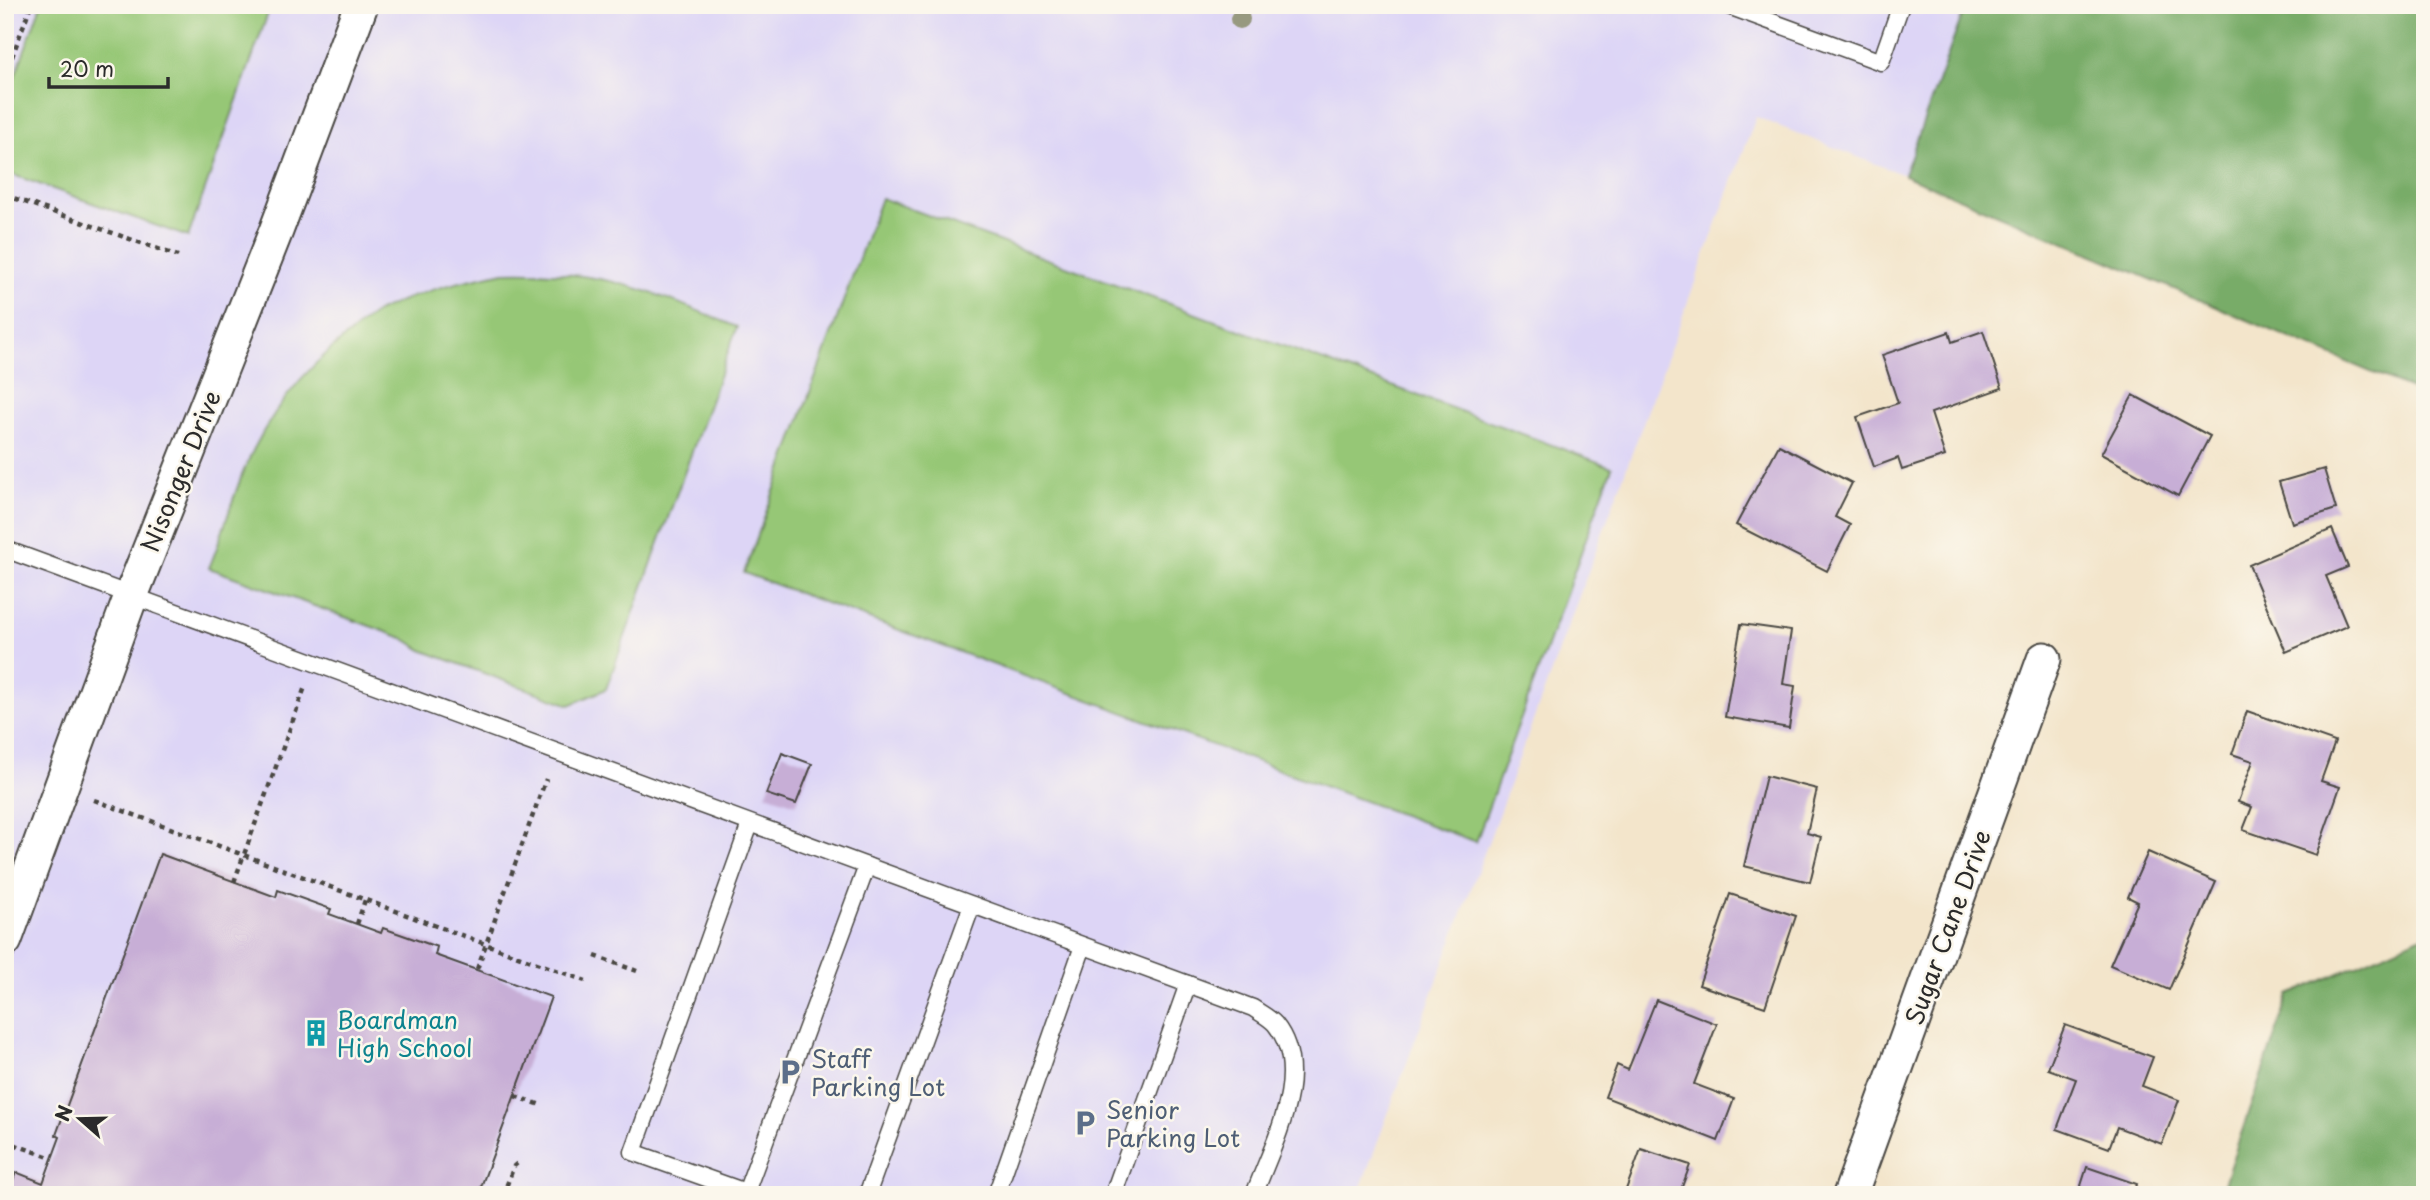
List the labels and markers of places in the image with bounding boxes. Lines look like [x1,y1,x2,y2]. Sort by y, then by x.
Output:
place label: Boardman High School [337,1001,473,1065]
building icon: Boardman High School [301,1018,331,1048]
place label: Staff Parking Lot [811,1040,945,1104]
parking icon: Staff Parking Lot [775,1057,805,1087]
place label: Senior Parking Lot [1106,1091,1240,1155]
parking icon: Senior Parking Lot [1070,1108,1100,1138]

